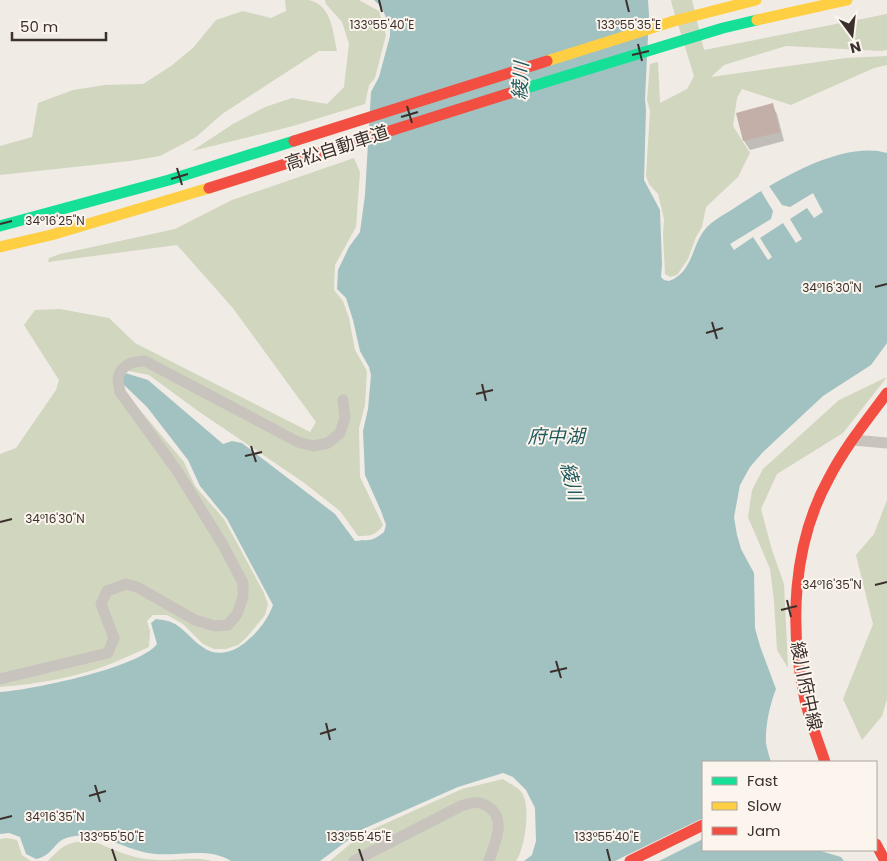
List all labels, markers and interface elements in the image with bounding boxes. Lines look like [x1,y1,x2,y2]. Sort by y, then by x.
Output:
scale bar [12,10,106,42]
north arrow [827,10,877,60]
text: 50 m [20,16,58,37]
text: 133°55'40"E [350,16,414,33]
text: 133°55'35"E [597,16,661,33]
text: N [848,37,863,59]
water label: 綾川 [506,59,535,101]
street label: 高松自動車道 [282,119,392,176]
text: 34°16'25"N [25,212,85,229]
text: 34°16'30"N [802,279,862,296]
water label: 府中湖 [527,423,587,450]
water label: 綾川 [554,459,590,505]
text: 34°16'30"N [25,510,85,527]
text: 34°16'35"N [802,576,862,593]
street label: 綾川府中線 [785,639,828,733]
legend [702,761,877,851]
text: Fast [747,770,778,791]
text: Slow [747,795,782,816]
text: 34°16'35"N [25,808,85,825]
text: Jam [747,820,781,841]
text: 133°55'50"E [80,828,144,845]
text: 133°55'45"E [327,828,391,845]
text: 133°55'40"E [575,828,639,845]

